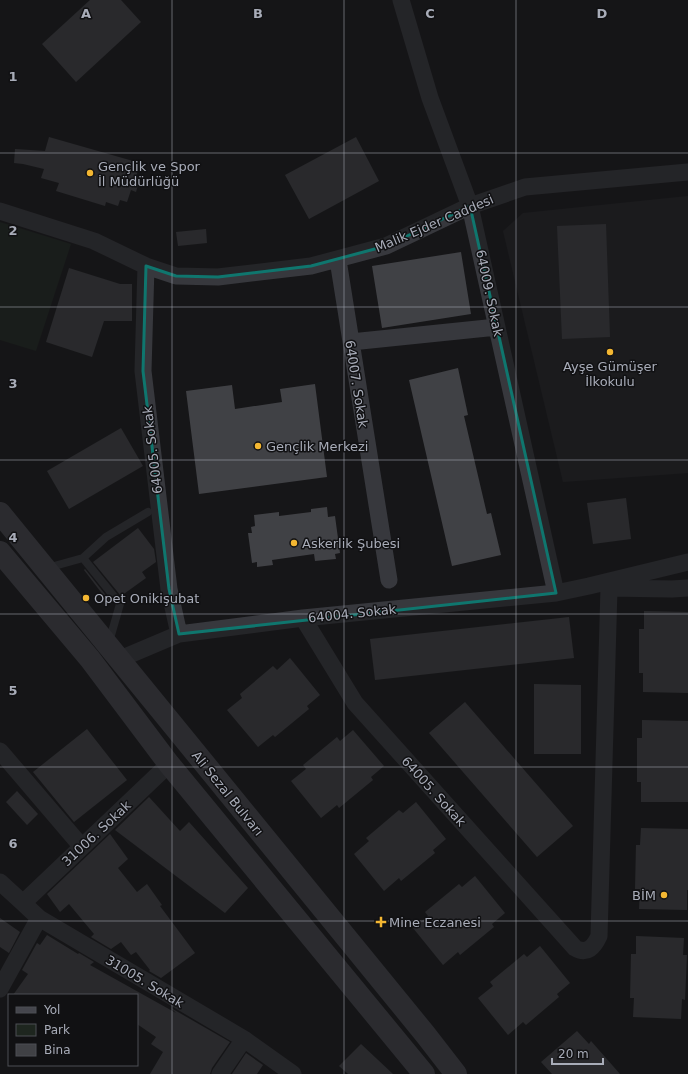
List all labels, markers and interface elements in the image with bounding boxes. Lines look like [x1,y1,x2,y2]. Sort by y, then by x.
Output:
text: A [81,6,91,21]
text: B [253,6,263,21]
text: C [425,6,435,21]
text: D [597,6,608,21]
text: 1 [8,69,18,84]
place label: Gençlik ve Spor İl Müdürlüğü [98,159,201,189]
marker: Gençlik ve Spor İl Müdürlüğü [85,168,95,178]
street label: Malik Ejder Caddesi [373,192,496,255]
text: 2 [8,223,18,238]
street label: 64009. Sokak [473,248,506,338]
street label: 64007. Sokak [342,339,371,429]
marker: Ayşe Gümüşer İlkokulu [605,347,615,357]
place label: Ayşe Gümüşer İlkokulu [563,359,658,389]
text: 3 [8,376,18,391]
street label: 64005. Sokak [140,405,165,495]
place label: Gençlik Merkezi [266,439,368,454]
marker: Gençlik Merkezi [253,441,263,451]
text: 4 [8,530,18,545]
place label: Askerlik Şubesi [302,536,400,551]
marker: Askerlik Şubesi [289,538,299,548]
place label: Opet Onikişubat [94,591,199,606]
marker: Opet Onikişubat [81,593,91,603]
street label: 64004. Sokak [307,601,397,626]
text: 5 [8,683,18,698]
street label: Ali Sezal Bulvarı [189,748,266,839]
street label: 64005. Sokak [398,753,469,830]
street label: 31006. Sokak [59,797,134,869]
text: 6 [8,836,18,851]
place label: BİM [632,888,656,903]
marker: BİM [659,890,669,900]
place label: Mine Eczanesi [389,915,481,930]
marker: Mine Eczanesi [376,917,386,927]
street label: 31005. Sokak [103,952,187,1011]
legend [8,994,138,1066]
text: Yol [43,1003,60,1017]
text: Park [44,1023,70,1037]
scale bar [552,1040,603,1066]
text: Bina [44,1043,71,1057]
text: 20 m [558,1047,589,1061]

